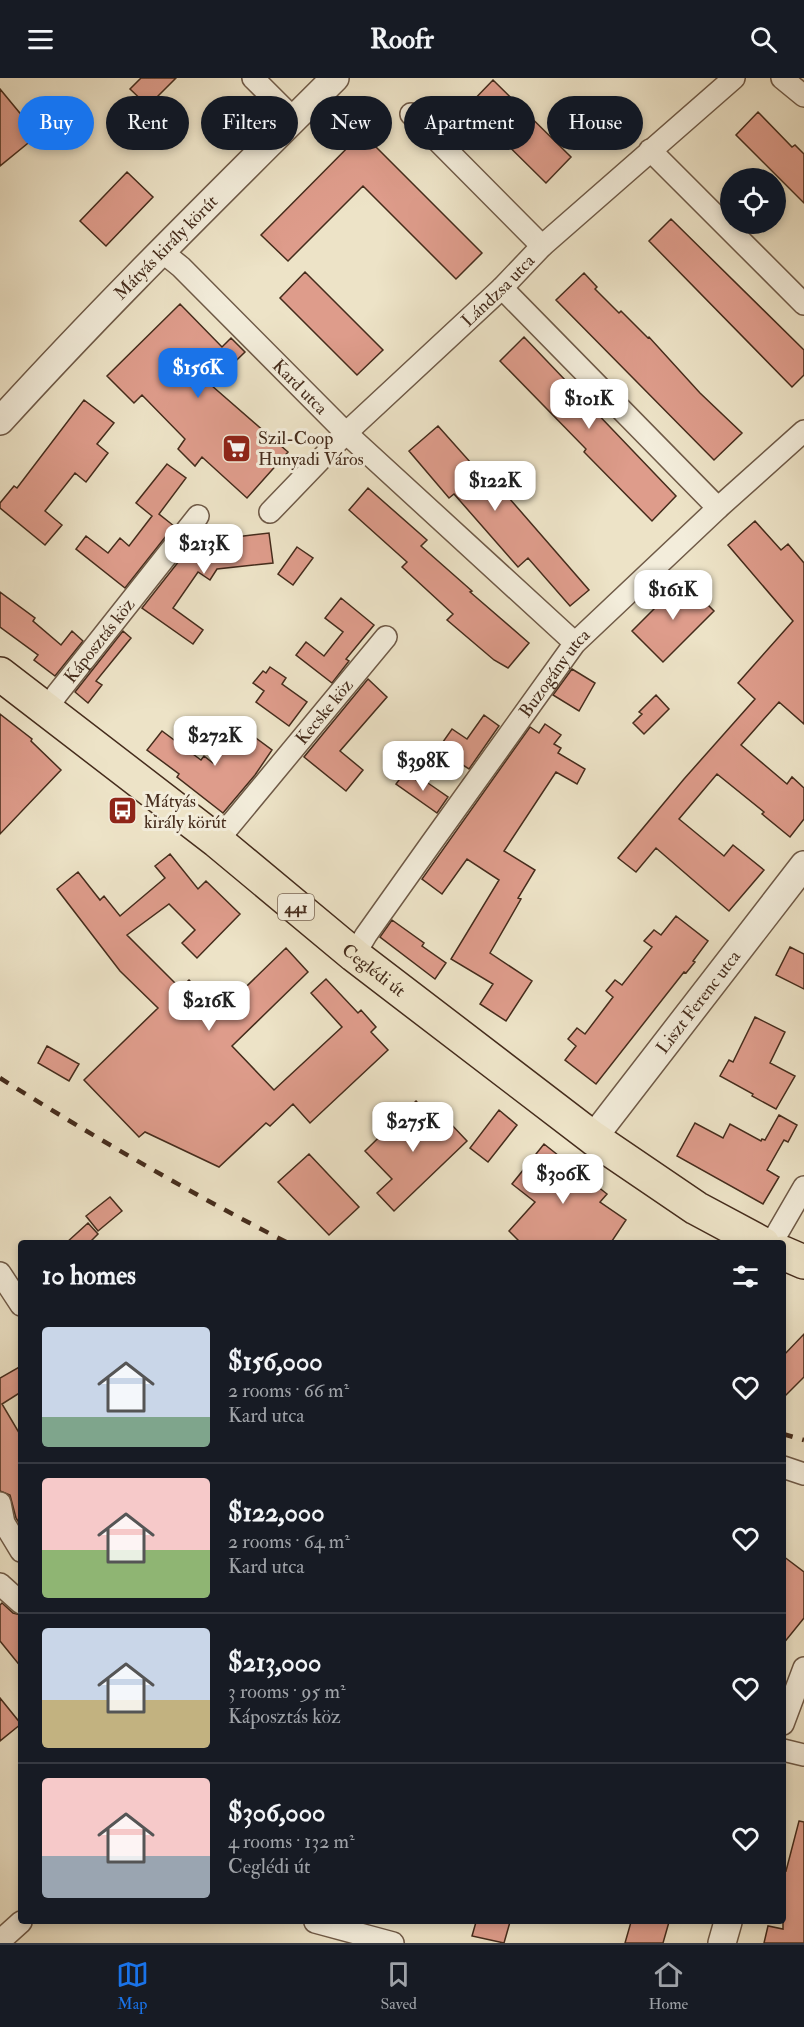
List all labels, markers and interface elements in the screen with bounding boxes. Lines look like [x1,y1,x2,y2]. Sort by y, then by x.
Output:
icon: menu [24,23,57,56]
text: Roofr [370,23,434,56]
icon: search [747,23,780,56]
chip: Buy [18,96,94,150]
chip: Rent [106,96,189,150]
chip: Filters [201,96,298,150]
chip: New [310,96,392,150]
chip: Apartment [404,96,535,150]
chip: House [547,96,643,150]
map controls [720,168,786,234]
button: locate [720,168,786,234]
street label: Mátyás király körút [109,190,223,305]
street label: Lándzsa utca [457,249,540,332]
pin: $156K [156,348,240,399]
text: $156K [172,355,224,380]
street label: Kard utca [267,355,333,420]
pin: $101K [547,379,631,430]
text: $101K [564,386,614,411]
place label: Szil-Coop Hunyadi Város [258,427,364,471]
supermarket icon: Szil-Coop Hunyadi Város [221,432,253,464]
pin: $122K [453,461,537,512]
text: $122K [469,468,521,493]
pin: $213K [162,524,246,575]
text: $213K [179,531,229,556]
pin: $161K [631,570,715,621]
text: $161K [648,577,698,602]
street label: Káposztás köz [59,594,140,688]
street label: Buzogány utca [514,623,595,722]
street label: Kecske köz [291,674,359,750]
pin: $272K [173,716,257,767]
text: $272K [188,723,242,748]
pin: $398K [381,741,465,792]
text: $398K [397,748,449,773]
place label: Mátyás király körút [144,790,227,834]
bus stop icon: Mátyás király körút [107,795,139,827]
road number: 441 [278,894,314,920]
street label: Ceglédi út [337,939,410,1002]
street label: Liszt Ferenc utca [651,945,746,1059]
pin: $216K [167,981,251,1032]
text: $216K [183,988,235,1013]
pin: $275K [371,1102,455,1153]
text: $275K [386,1109,440,1134]
pin: $306K [521,1154,605,1205]
text: $306K [536,1161,590,1186]
text: 10 homes [42,1260,136,1292]
icon: filters [729,1260,762,1293]
text: $156,000 [228,1346,323,1378]
icon: home [90,1351,162,1423]
icon: heart [729,1371,762,1404]
text: 2 rooms · 66 m² [228,1378,349,1403]
text: Kard utca [228,1403,305,1428]
text: $122,000 [228,1497,325,1529]
icon: home [90,1502,162,1574]
icon: heart [729,1522,762,1555]
text: 2 rooms · 64 m² [228,1529,350,1554]
text: Kard utca [228,1554,305,1579]
text: $213,000 [228,1647,321,1679]
icon: home [90,1652,162,1724]
icon: heart [729,1672,762,1705]
text: 3 rooms · 95 m² [228,1679,346,1704]
text: Káposztás köz [228,1704,341,1729]
text: $306,000 [228,1797,325,1829]
icon: home [90,1802,162,1874]
icon: heart [729,1822,762,1855]
text: 4 rooms · 132 m² [228,1829,355,1854]
text: Ceglédi út [228,1854,310,1879]
tab: Map [116,1958,149,2014]
tab: Saved [380,1958,417,2014]
tab: Home [649,1958,688,2014]

